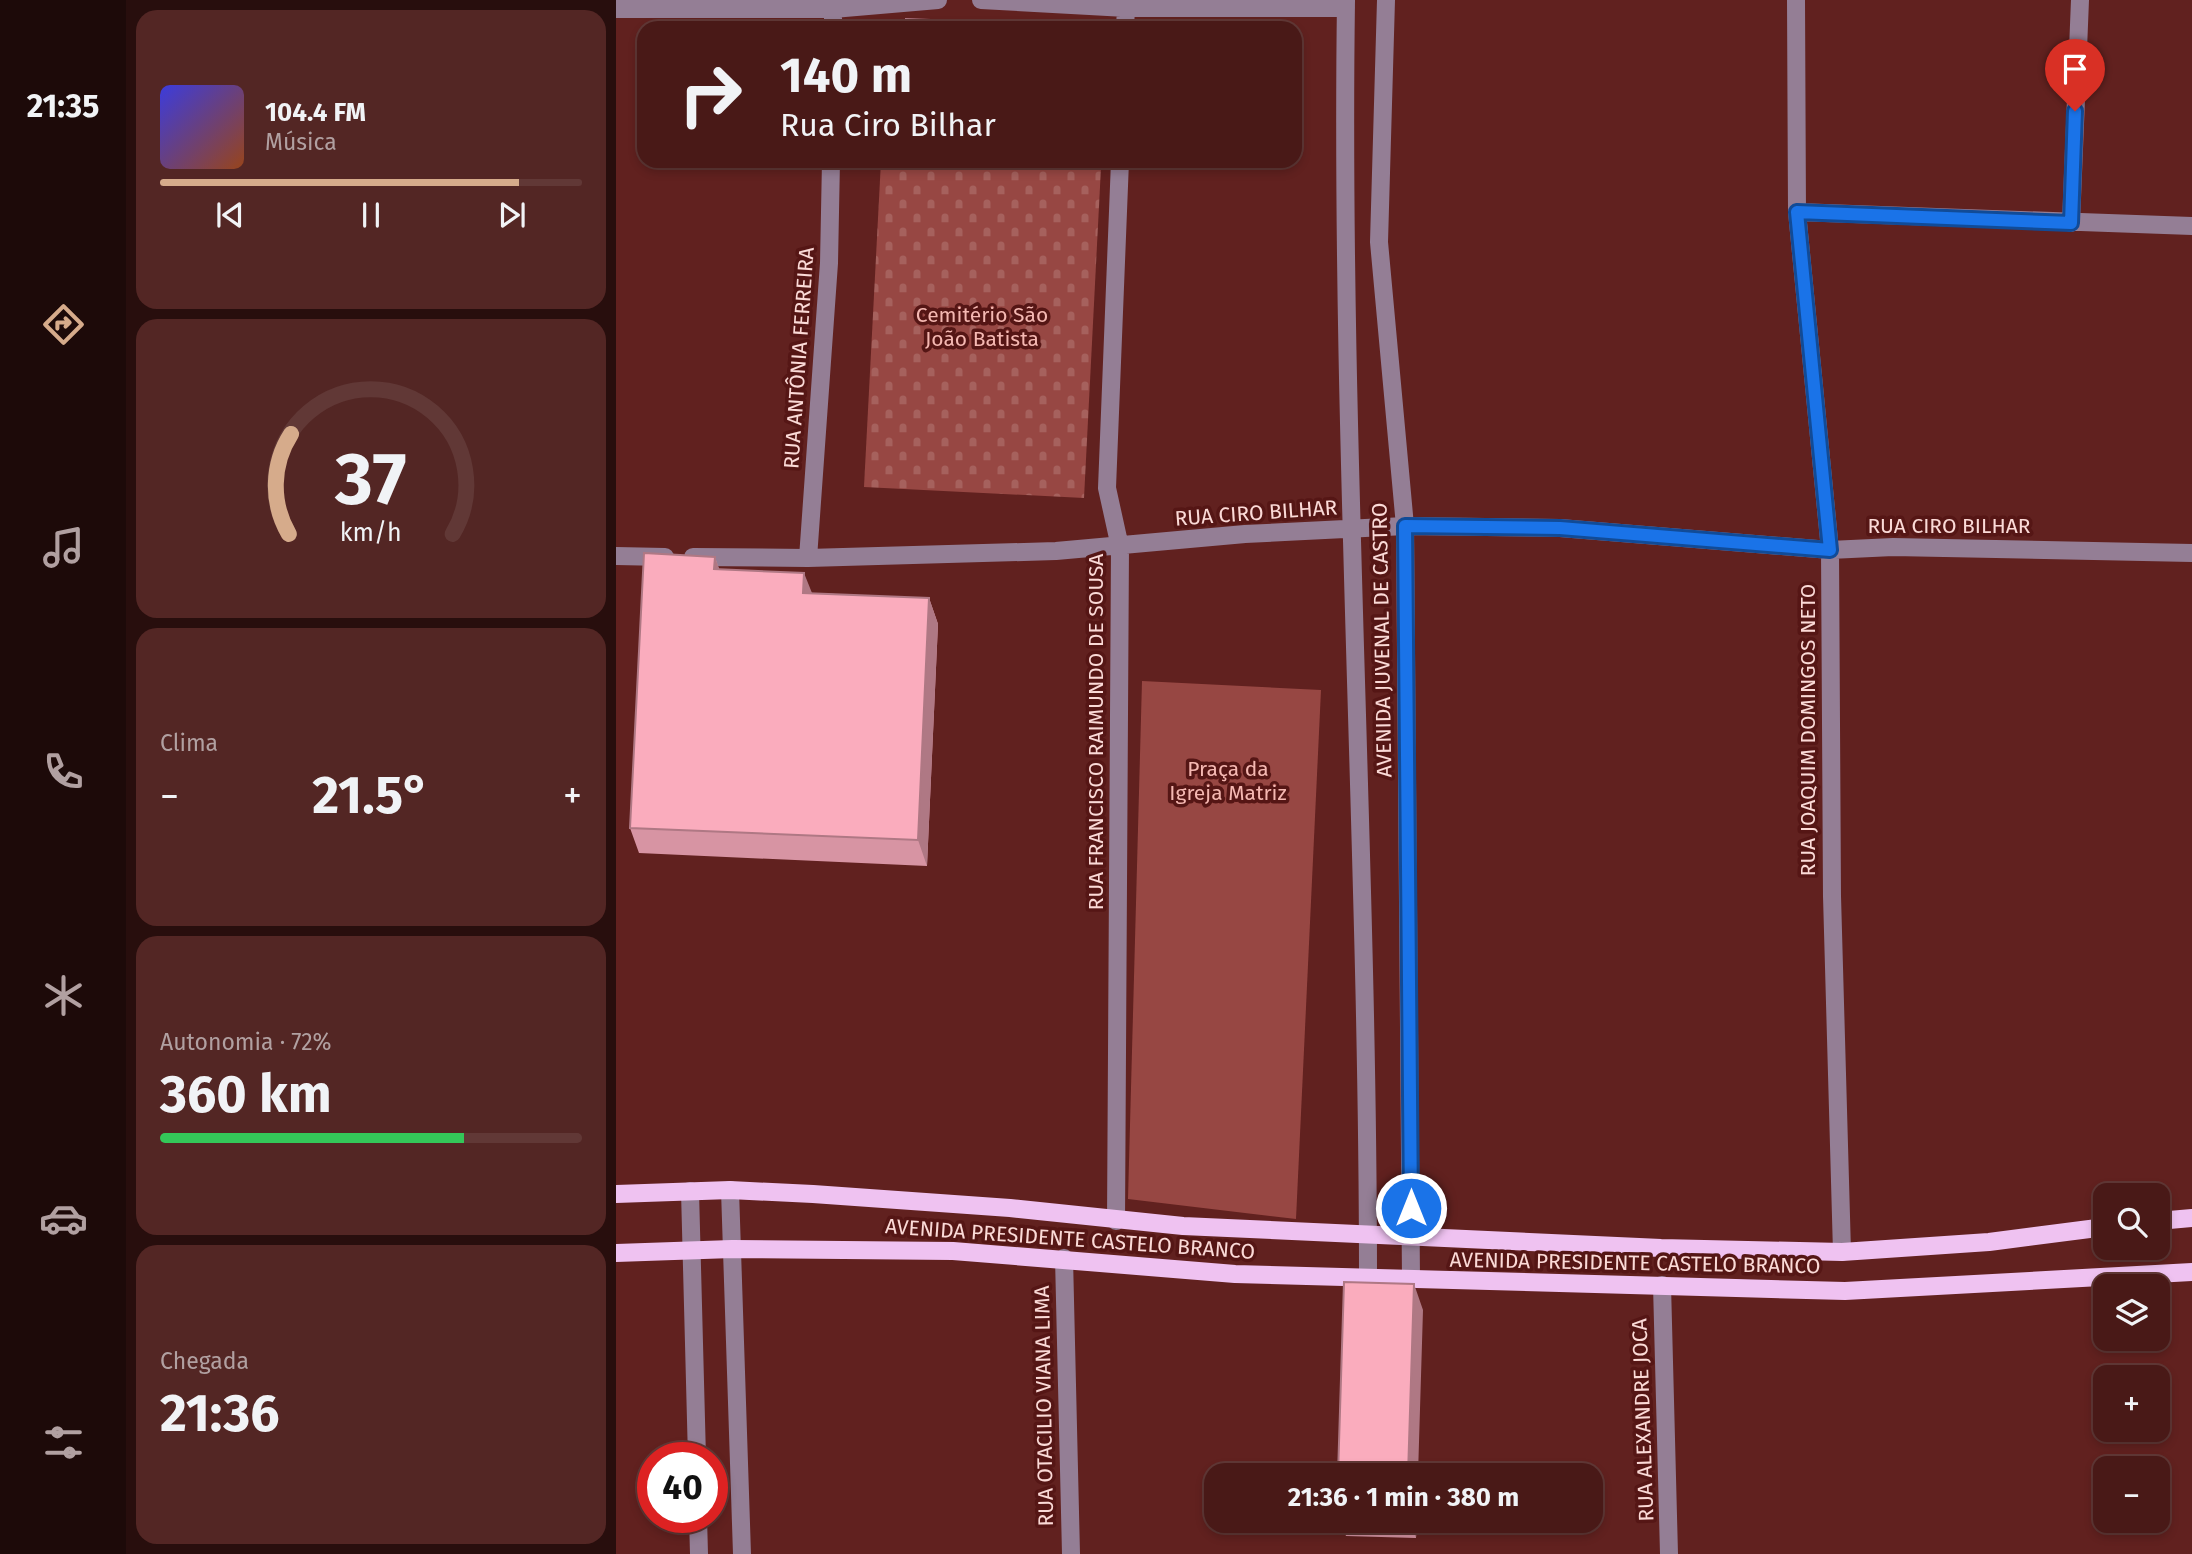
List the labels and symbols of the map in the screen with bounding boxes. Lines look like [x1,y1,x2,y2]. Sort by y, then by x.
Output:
pin [2045,39,2105,111]
street label: RUA ANTÔNIA FERREIRA [778,246,820,470]
park label: Cemitério São João Batista [916,302,1048,352]
street label: RUA CIRO BILHAR [1174,494,1338,532]
street label: AVENIDA JUVENAL DE CASTRO [1367,502,1397,778]
street label: RUA CIRO BILHAR [1868,513,2031,539]
street label: RUA FRANCISCO RAIMUNDO DE SOUSA [1083,554,1109,910]
street label: RUA JOAQUIM DOMINGOS NETO [1795,584,1821,876]
park label: Praça da Igreja Matriz [1169,756,1287,806]
position arrow [1374,1171,1448,1245]
street label: AVENIDA PRESIDENTE CASTELO BRANCO [884,1213,1256,1265]
street label: AVENIDA PRESIDENTE CASTELO BRANCO [1449,1247,1821,1279]
street label: RUA OTACILIO VIANA LIMA [1029,1285,1059,1527]
street label: RUA ALEXANDRE JOCA [1626,1318,1660,1522]
speed limit sign: 40 [637,1442,728,1533]

